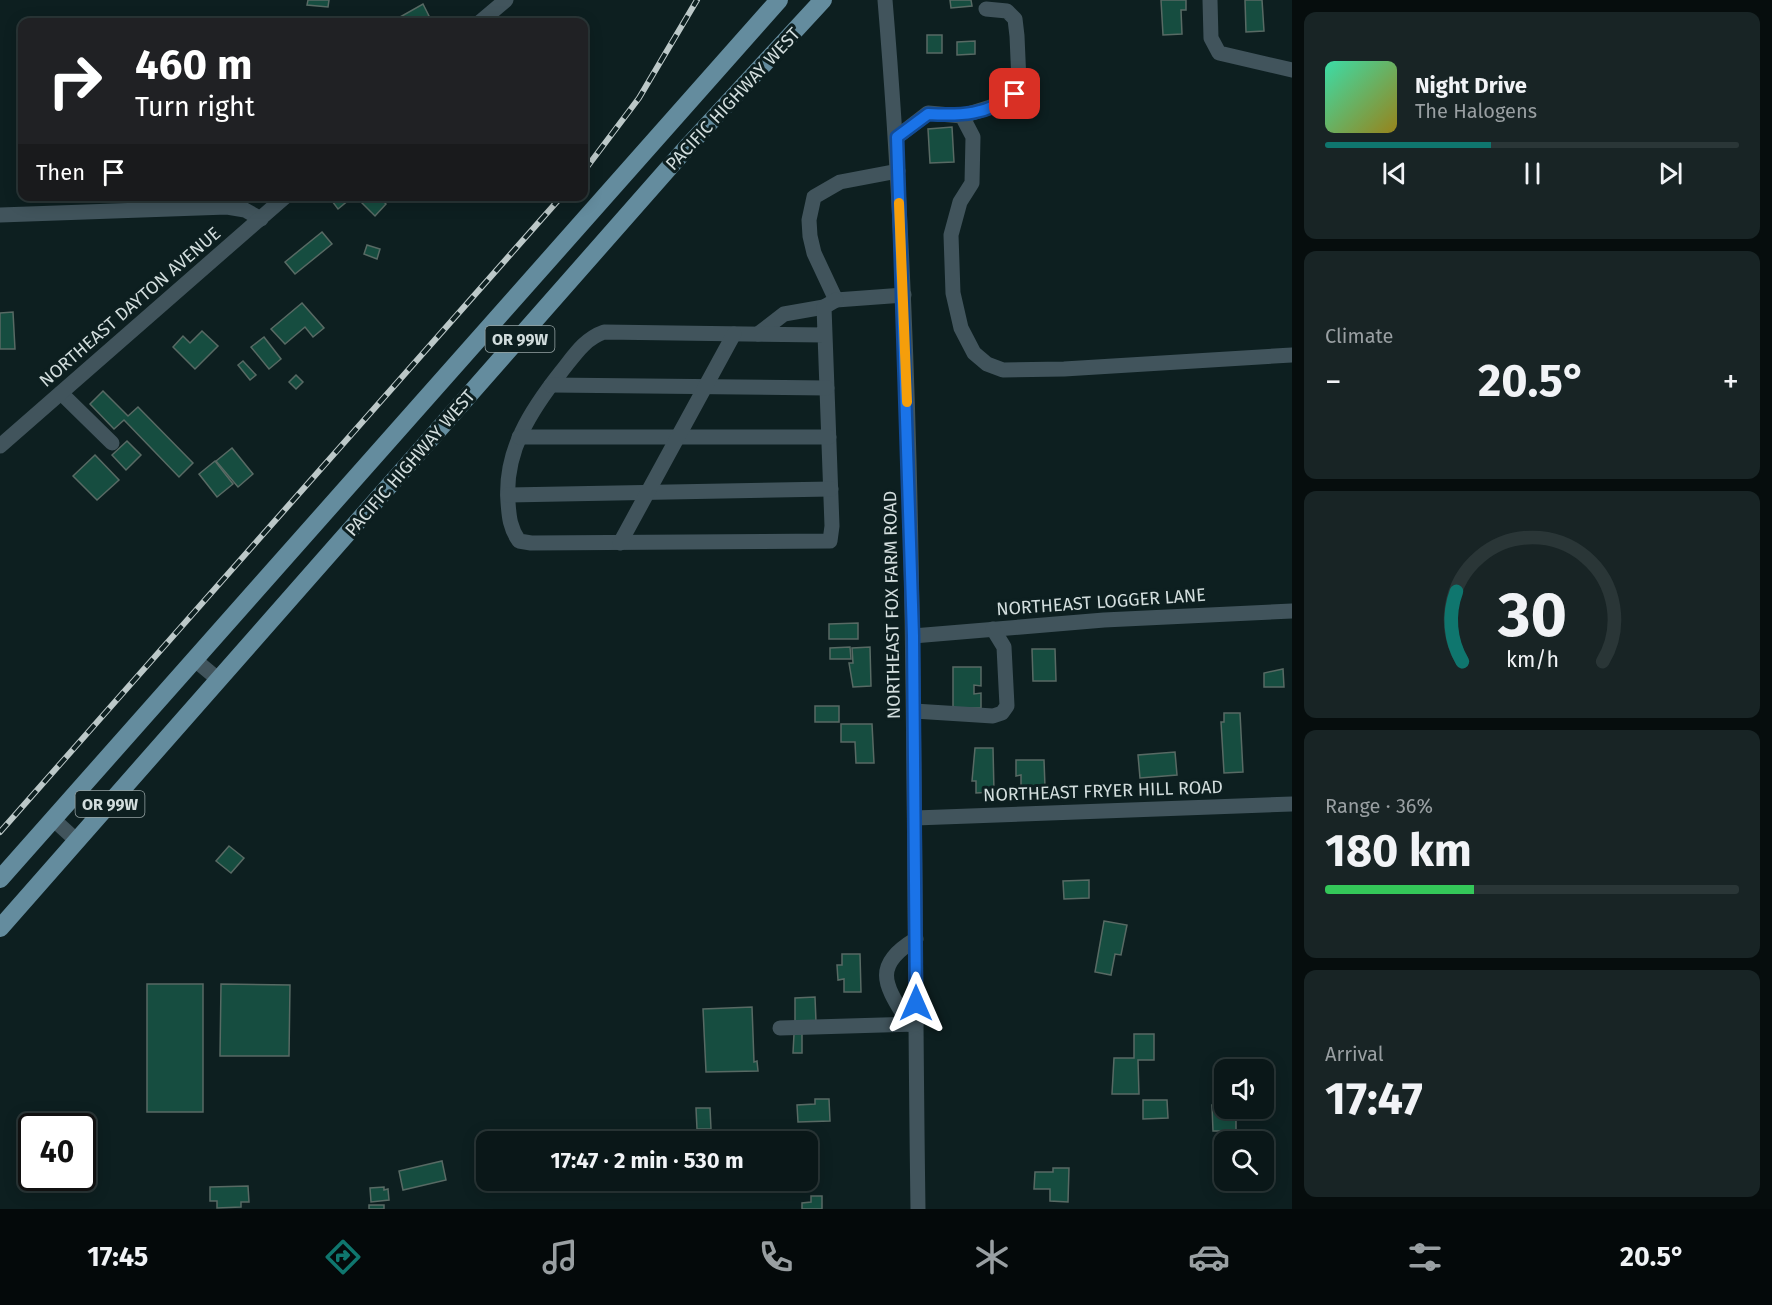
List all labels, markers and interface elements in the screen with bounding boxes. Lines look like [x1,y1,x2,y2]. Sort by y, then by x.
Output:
street label: PACIFIC HIGHWAY WEST [661,23,805,175]
text: 460 m [135,40,252,90]
icon: right [36,42,114,120]
pin [989,68,1040,119]
text: Night Drive [1415,72,1527,99]
icon: arrive [998,77,1031,110]
text: Turn right [135,91,255,123]
text: The Halogens [1415,99,1537,123]
icon: arrive [97,156,130,189]
icon: previous [1378,157,1411,190]
icon: pause [1516,157,1549,190]
icon: next [1654,157,1687,190]
text: Then [36,159,85,186]
street label: NORTHEAST DAYTON AVENUE [35,222,225,392]
text: Climate [1325,324,1393,348]
road number: OR 99W [486,326,554,352]
text: 20.5° [1478,354,1586,408]
text: − [1325,362,1342,402]
text: + [1723,362,1739,402]
street label: PACIFIC HIGHWAY WEST [340,385,480,541]
street label: NORTHEAST FOX FARM ROAD [879,491,905,719]
text: 30 [1497,578,1566,653]
street label: NORTHEAST LOGGER LANE [995,584,1207,620]
text: km/h [1505,647,1559,673]
street label: NORTHEAST FRYER HILL ROAD [983,776,1223,806]
road number: OR 99W [76,791,144,817]
text: Range · 36% [1325,794,1433,818]
text: 180 km [1325,824,1472,878]
position arrow [884,971,948,1035]
text: Arrival [1325,1042,1384,1066]
map controls [1214,1059,1274,1191]
button: sound [1214,1059,1274,1119]
text: 17:47 [1325,1072,1423,1126]
speed limit sign: 40 [18,1113,96,1191]
button: search [1214,1131,1274,1191]
text: 17:47 · 2 min · 530 m [551,1147,744,1174]
icon: directions [322,1236,364,1278]
icon: music [539,1236,581,1278]
icon: phone [755,1236,797,1278]
icon: climate [971,1236,1013,1278]
icon: car [1188,1236,1230,1278]
icon: filters [1404,1236,1446,1278]
text: 17:45 [87,1241,148,1273]
text: 20.5° [1620,1241,1685,1273]

